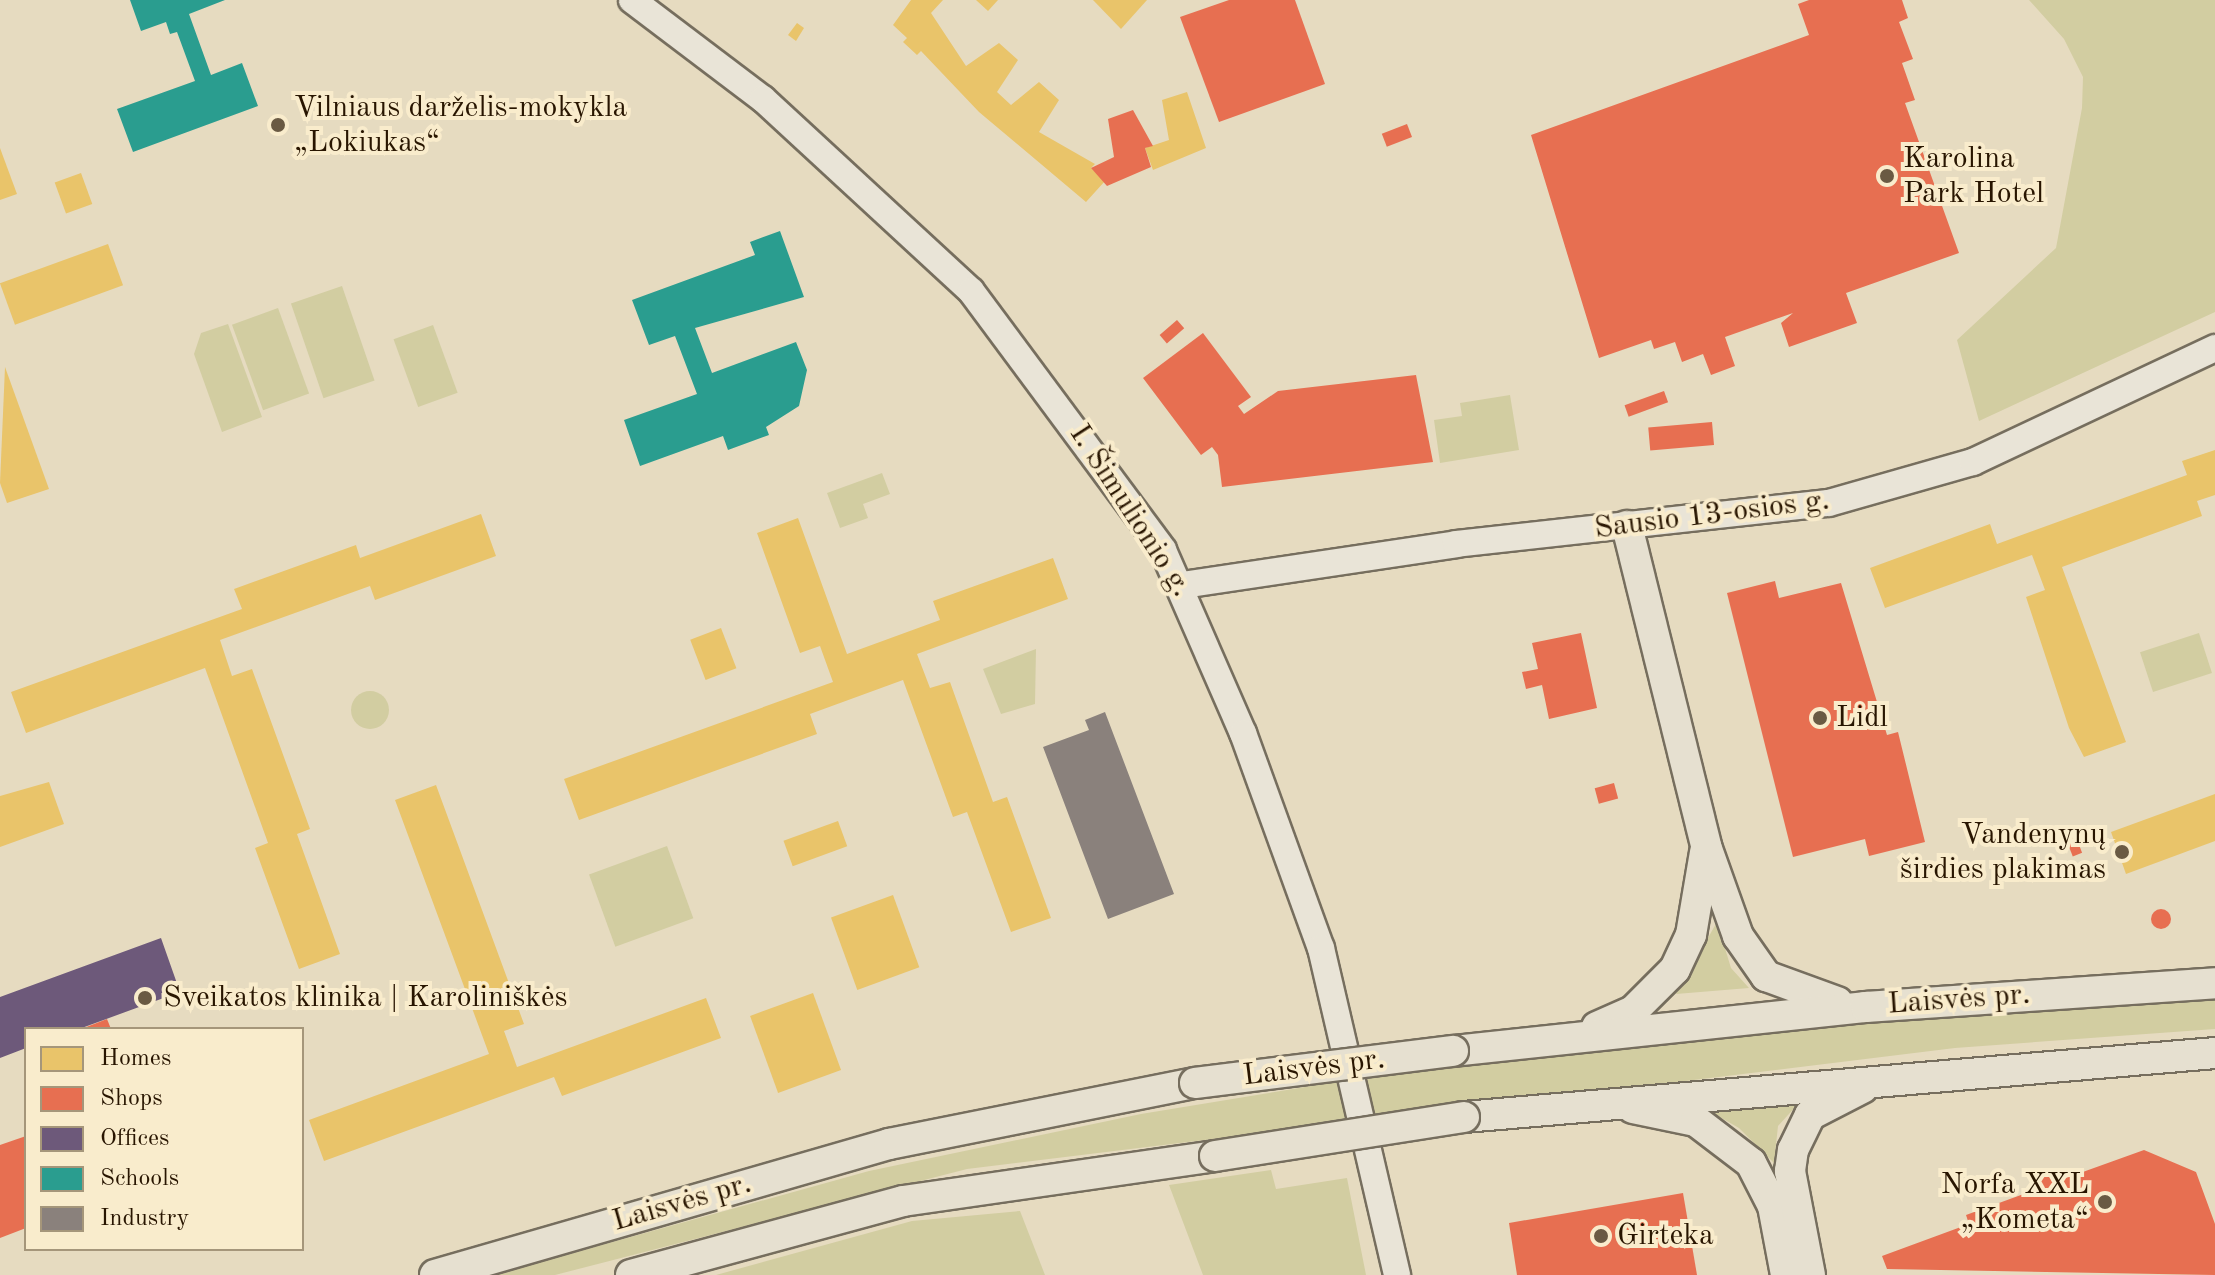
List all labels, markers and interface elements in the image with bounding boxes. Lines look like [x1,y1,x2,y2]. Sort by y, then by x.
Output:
place label: Vilniaus darželis-mokykla „Lokiukas“ [294,90,627,160]
marker: Vilniaus darželis-mokykla „Lokiukas“ [269,116,287,134]
place label: Karolina Park Hotel [1903,141,2044,212]
marker: Karolina Park Hotel [1878,167,1896,185]
street label: I. Šimulionio g. [1061,418,1199,604]
street label: Sausio 13-osios g. [1592,483,1832,547]
place label: Lidl [1836,700,1888,736]
marker: Lidl [1811,709,1829,727]
place label: Vandenynų širdies plakimas [1900,817,2106,888]
marker: Vandenynų širdies plakimas [2113,843,2131,861]
street label: Laisvės pr. [1886,977,2032,1023]
place label: Sveikatos klinika | Karoliniškės [163,980,568,1016]
marker: Sveikatos klinika | Karoliniškės [134,987,156,1009]
legend [24,1027,304,1251]
street label: Laisvės pr. [1241,1041,1387,1095]
text: Homes [100,1047,171,1071]
text: Shops [100,1087,163,1111]
text: Offices [100,1127,169,1151]
street label: Laisvės pr. [608,1166,756,1240]
text: Schools [100,1167,179,1191]
place label: Norfa XXL „Kometa“ [1941,1167,2089,1238]
marker: Norfa XXL „Kometa“ [2096,1193,2114,1211]
text: Industry [100,1207,189,1231]
place label: Girteka [1617,1218,1714,1254]
marker: Girteka [1592,1227,1610,1245]

